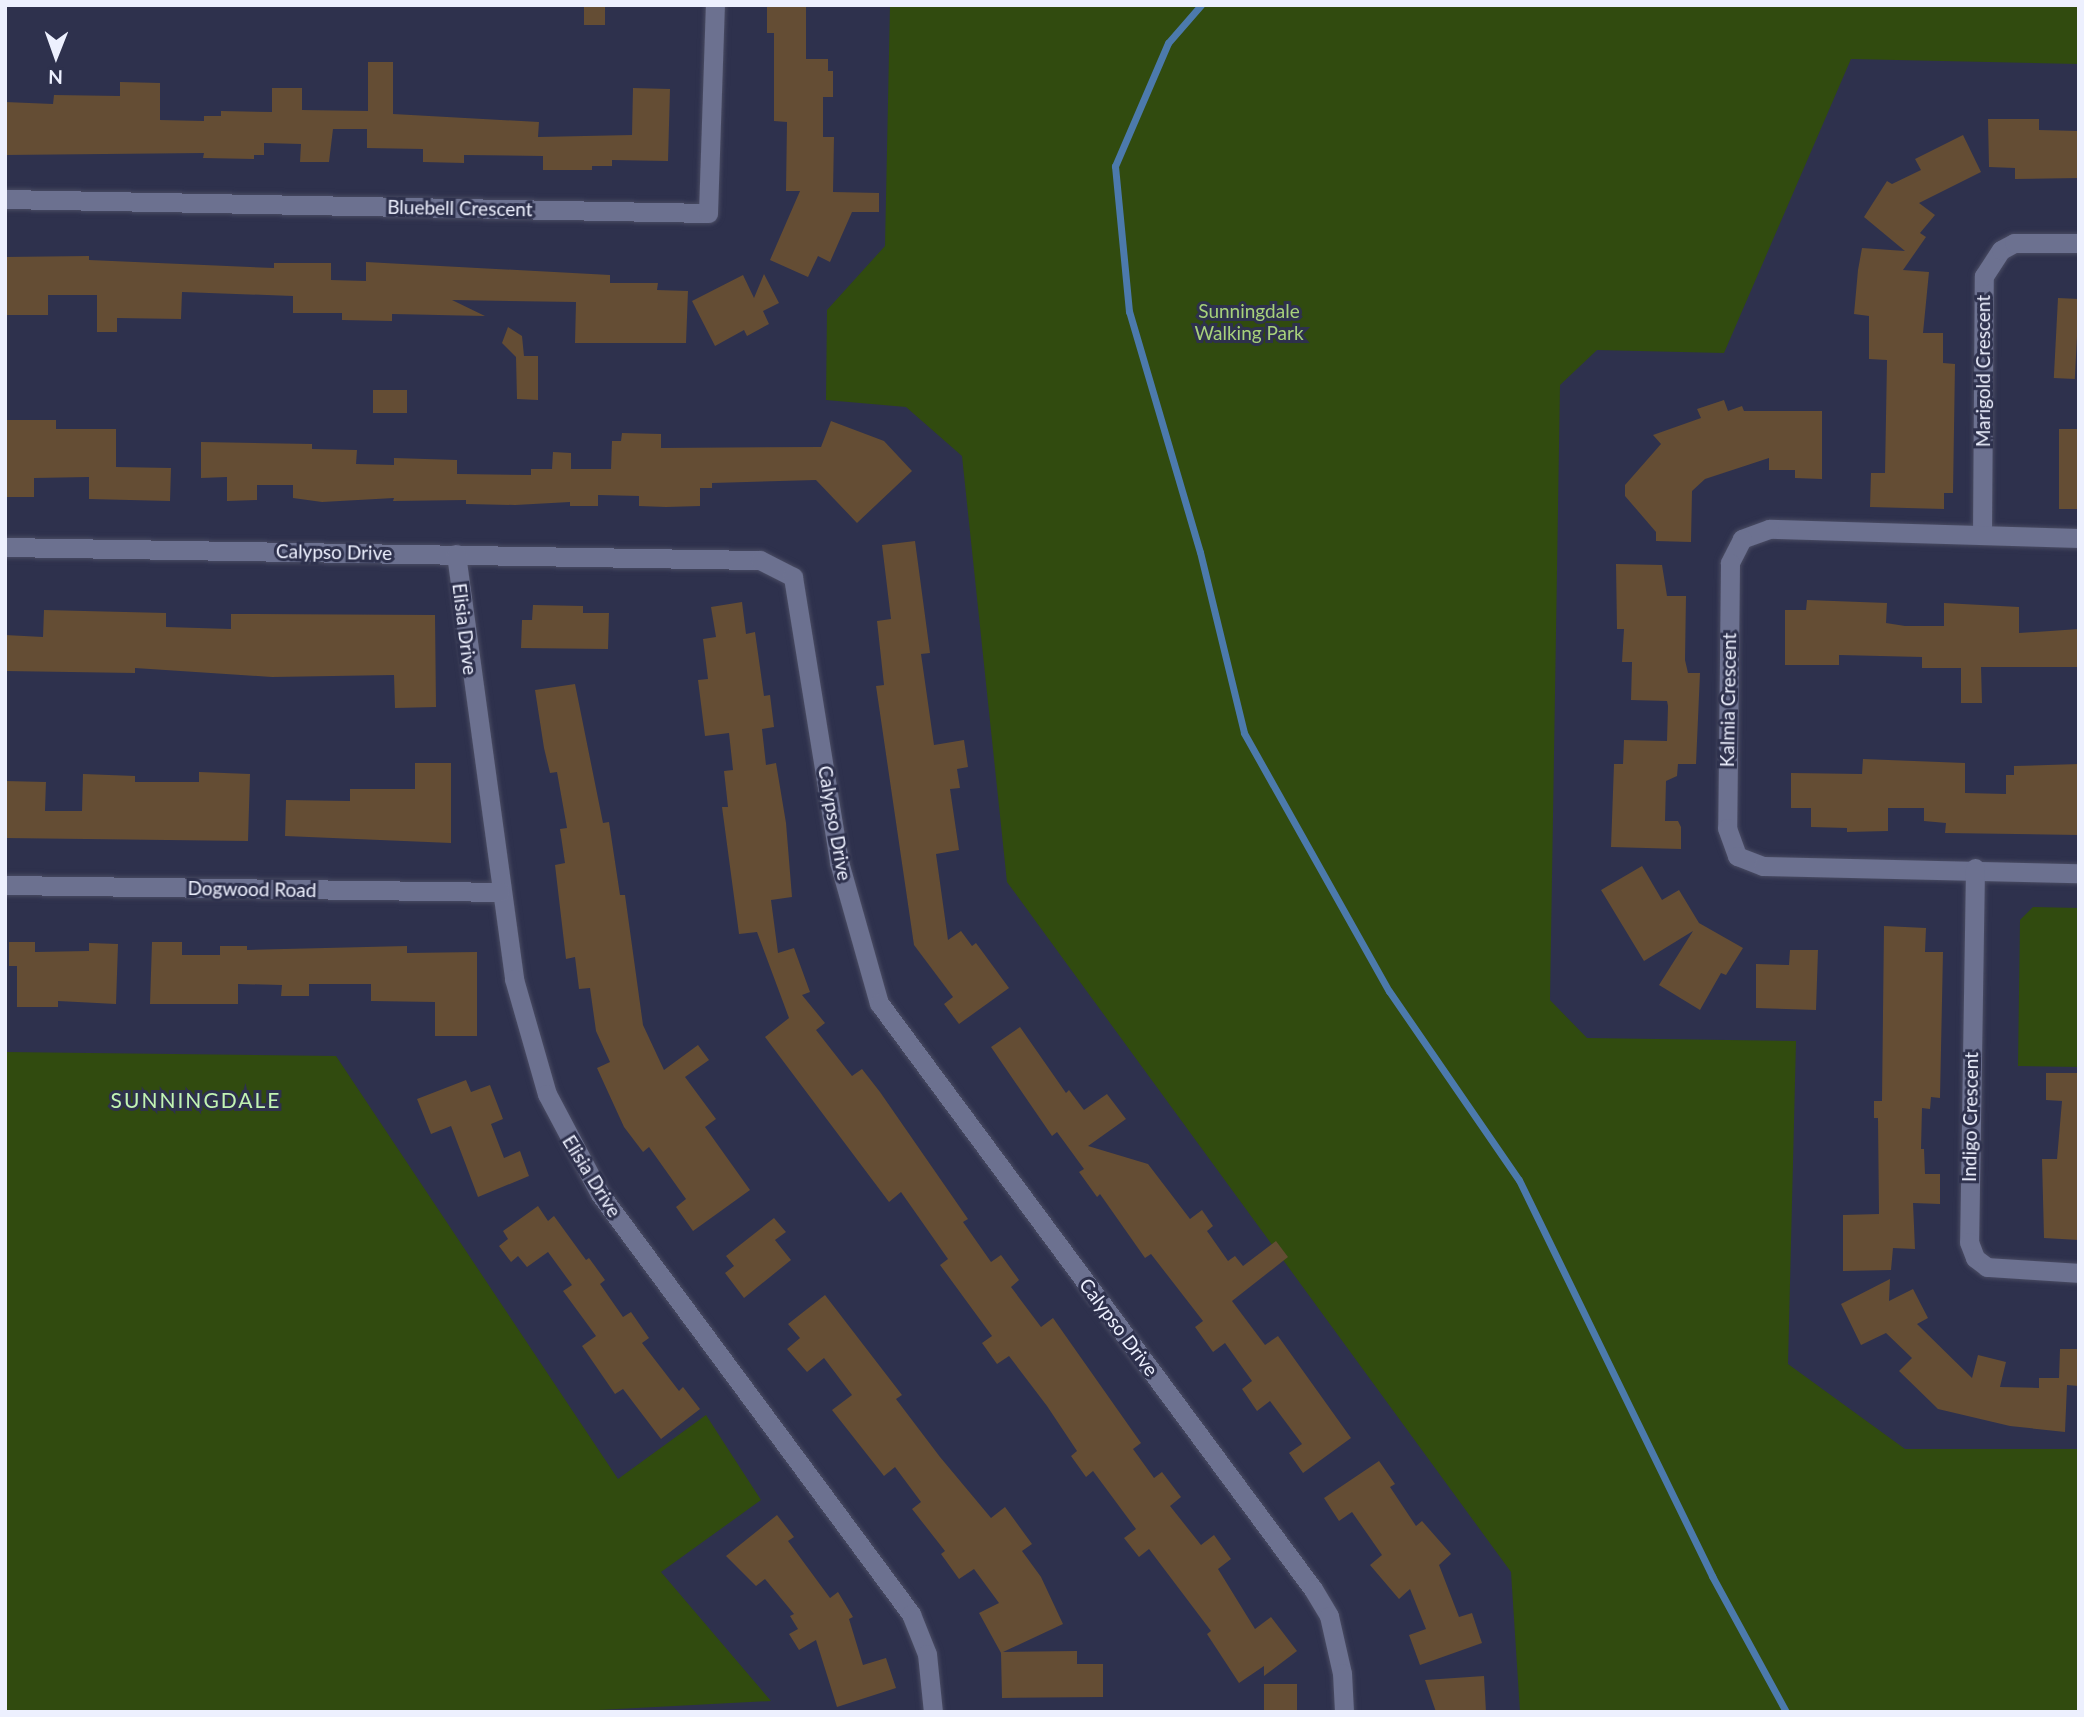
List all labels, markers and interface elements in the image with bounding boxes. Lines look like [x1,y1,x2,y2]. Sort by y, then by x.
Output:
north arrow [21,21,91,91]
text: N [48,66,63,89]
street label: Bluebell Crescent [387,195,533,221]
street label: Marigold Crescent [1972,295,1994,447]
park label: Sunningdale Walking Park [1194,300,1304,344]
street label: Calypso Drive [276,540,392,564]
street label: Elisia Drive [448,582,482,676]
street label: Kalmia Crescent [1715,633,1741,767]
street label: Calypso Drive [814,764,856,882]
street label: Dogwood Road [187,876,317,902]
street label: Indigo Crescent [1957,1052,1983,1182]
district label: SUNNINGDALE [112,1087,280,1113]
street label: Elisia Drive [558,1131,626,1221]
street label: Calypso Drive [1075,1274,1163,1380]

